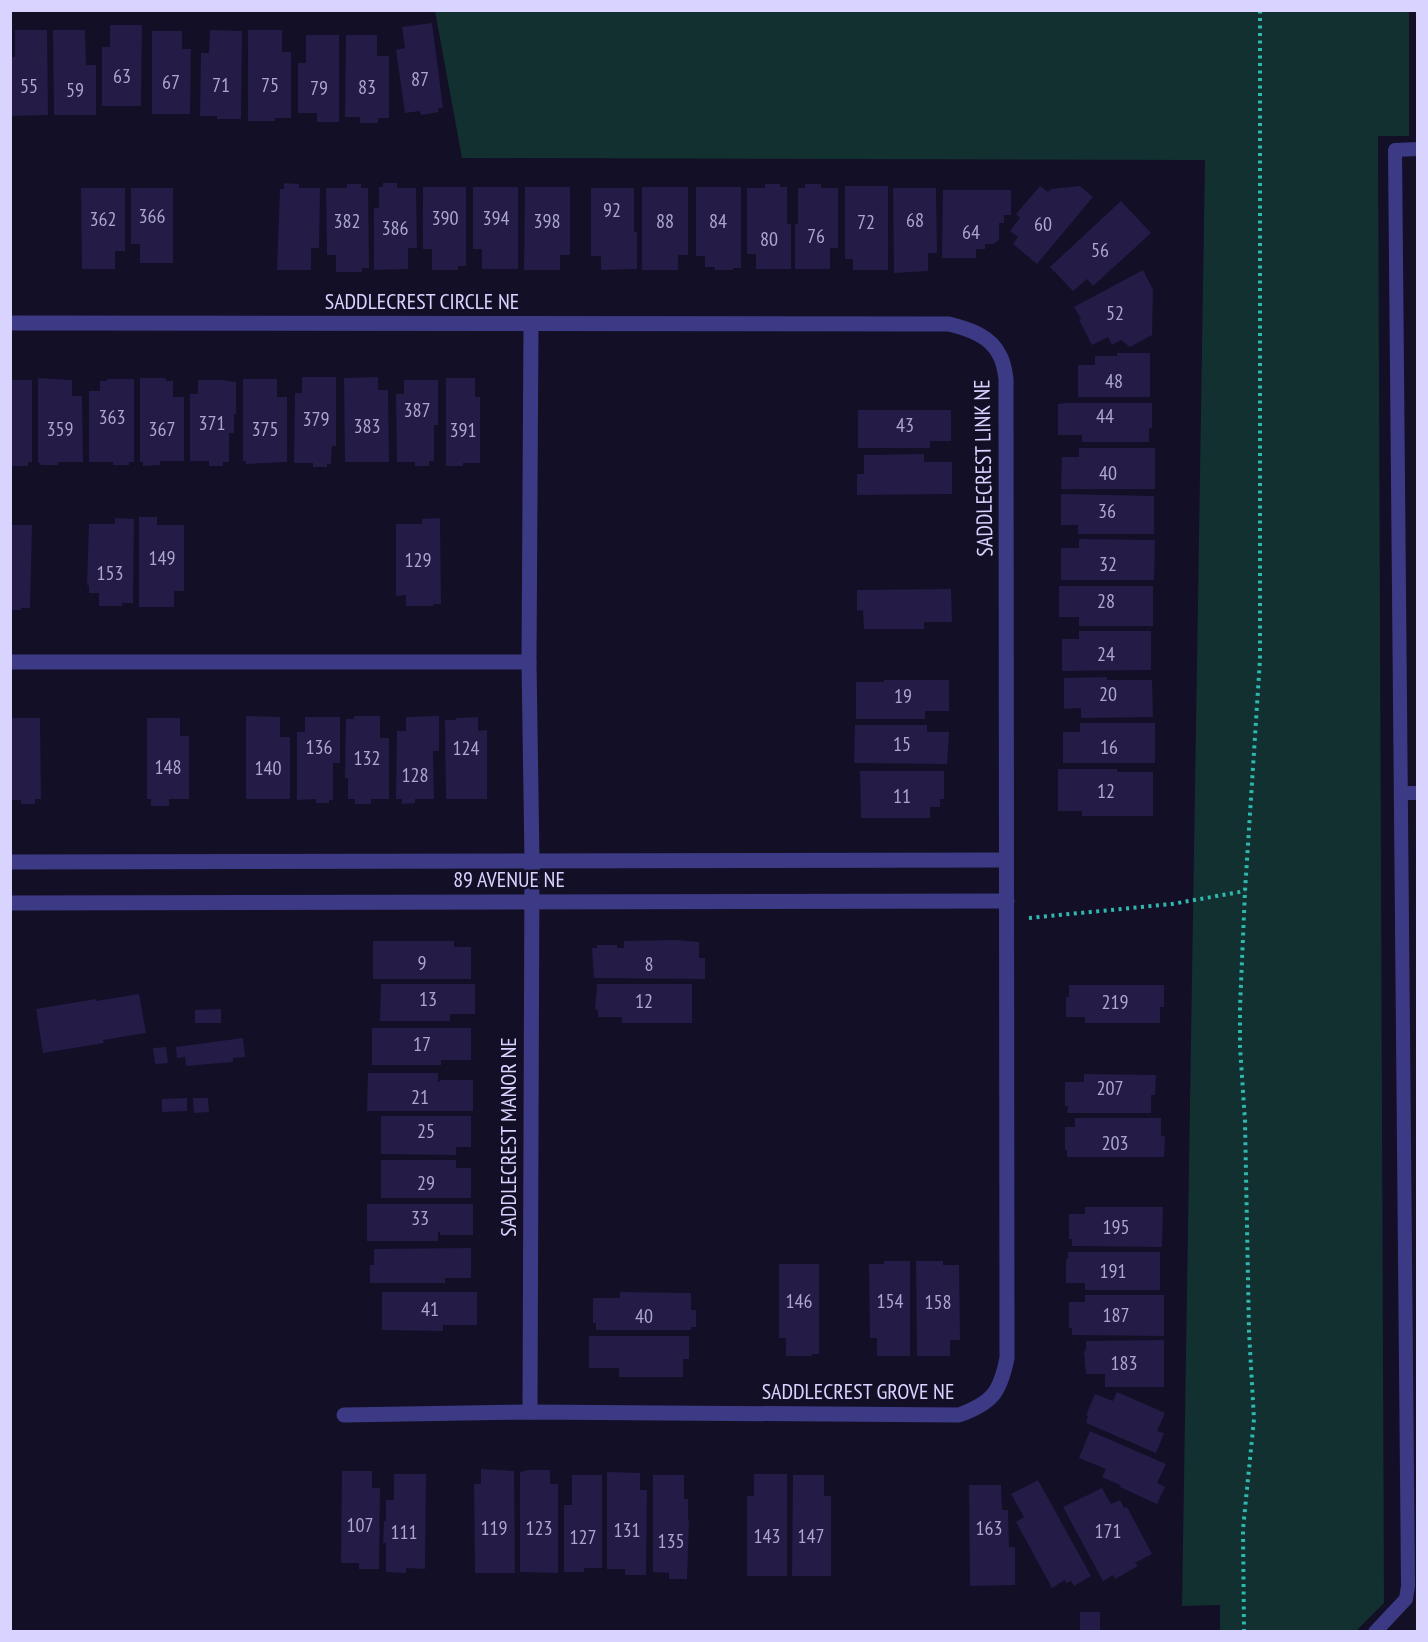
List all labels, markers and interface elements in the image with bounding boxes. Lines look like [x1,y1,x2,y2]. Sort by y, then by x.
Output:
house number: 63 [113,63,131,89]
house number: 87 [411,66,429,92]
house number: 67 [162,69,180,95]
house number: 71 [212,72,230,98]
house number: 75 [261,72,279,98]
house number: 55 [20,73,38,99]
house number: 83 [358,74,376,100]
house number: 79 [310,75,328,101]
house number: 59 [66,77,84,103]
house number: 92 [603,197,621,223]
house number: 366 [139,203,166,229]
house number: 390 [432,205,459,231]
house number: 394 [483,205,510,231]
house number: 362 [90,206,117,232]
house number: 68 [906,207,924,233]
house number: 382 [334,208,361,234]
house number: 398 [534,208,561,234]
house number: 88 [656,208,674,234]
house number: 84 [709,208,727,234]
house number: 72 [857,209,875,235]
house number: 60 [1034,211,1052,237]
house number: 386 [382,215,409,241]
house number: 64 [962,219,980,245]
house number: 76 [807,223,825,249]
house number: 80 [760,226,778,252]
house number: 56 [1091,237,1109,263]
street label: SADDLECREST CIRCLE NE [325,287,519,315]
house number: 52 [1106,300,1124,326]
house number: 48 [1105,368,1123,394]
street label: SADDLECREST LINK NE [967,379,999,557]
house number: 387 [404,397,431,423]
house number: 44 [1096,403,1114,429]
house number: 363 [99,404,126,430]
house number: 379 [303,406,330,432]
house number: 371 [199,410,226,436]
house number: 43 [896,412,914,438]
house number: 383 [354,413,381,439]
house number: 359 [47,416,74,442]
house number: 367 [149,416,176,442]
house number: 375 [252,416,279,442]
house number: 391 [450,417,477,443]
house number: 40 [1099,460,1117,486]
house number: 36 [1098,498,1116,524]
house number: 149 [149,545,176,571]
house number: 129 [405,547,432,573]
house number: 32 [1099,551,1117,577]
house number: 153 [97,560,124,586]
house number: 28 [1097,588,1115,614]
house number: 24 [1097,641,1115,667]
house number: 20 [1099,681,1117,707]
house number: 19 [894,683,912,709]
house number: 15 [893,731,911,757]
house number: 136 [306,734,333,760]
house number: 16 [1100,734,1118,760]
house number: 124 [453,735,480,761]
house number: 132 [354,745,381,771]
house number: 148 [155,754,182,780]
house number: 140 [255,755,282,781]
house number: 128 [402,762,429,788]
house number: 12 [1097,778,1115,804]
house number: 11 [893,783,911,809]
street label: 89 AVENUE NE [453,865,565,893]
house number: 9 [418,950,427,976]
house number: 8 [645,951,654,977]
house number: 13 [419,986,437,1012]
house number: 12 [635,988,653,1014]
house number: 219 [1102,989,1129,1015]
house number: 17 [413,1031,431,1057]
street label: SADDLECREST MANOR NE [494,1037,522,1237]
house number: 207 [1097,1075,1124,1101]
house number: 21 [411,1084,429,1110]
house number: 25 [417,1118,435,1144]
house number: 203 [1102,1130,1129,1156]
house number: 29 [417,1170,435,1196]
house number: 33 [411,1205,429,1231]
house number: 195 [1103,1214,1130,1240]
house number: 191 [1100,1258,1127,1284]
house number: 146 [786,1288,813,1314]
house number: 154 [877,1288,904,1314]
house number: 158 [925,1289,952,1315]
house number: 41 [421,1296,439,1322]
house number: 187 [1103,1302,1130,1328]
house number: 40 [635,1303,653,1329]
house number: 183 [1111,1350,1138,1376]
street label: SADDLECREST GROVE NE [762,1377,954,1405]
house number: 107 [347,1512,374,1538]
house number: 119 [481,1515,508,1541]
house number: 123 [526,1515,553,1541]
house number: 163 [976,1515,1003,1541]
house number: 131 [614,1517,641,1543]
house number: 171 [1095,1518,1122,1544]
house number: 111 [391,1519,418,1545]
house number: 143 [754,1523,781,1549]
house number: 147 [798,1523,825,1549]
house number: 127 [570,1524,597,1550]
house number: 135 [658,1528,685,1554]

